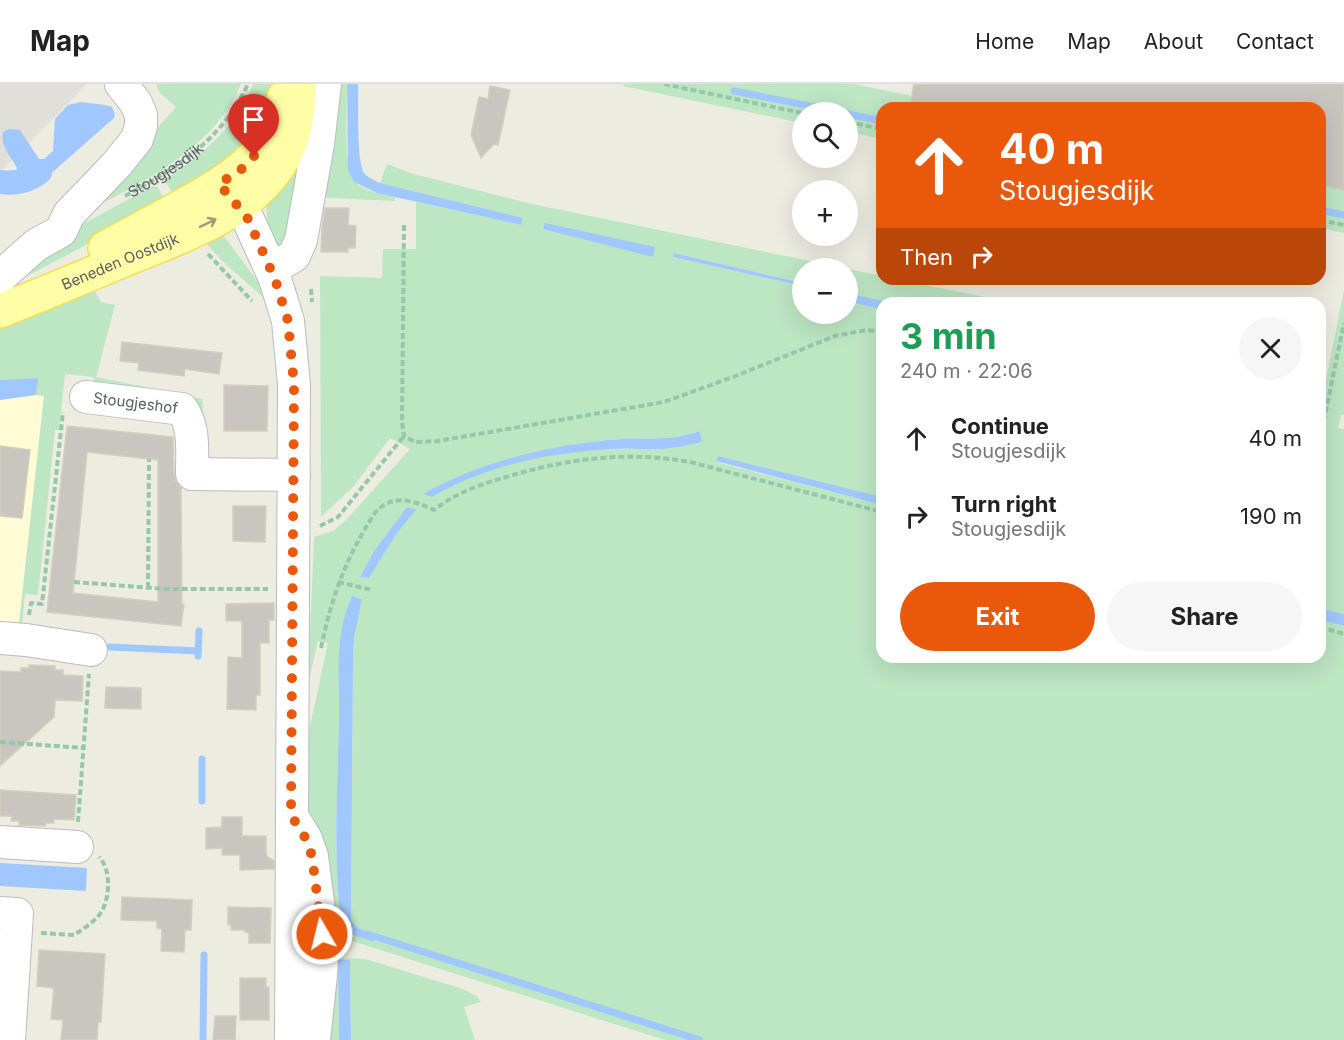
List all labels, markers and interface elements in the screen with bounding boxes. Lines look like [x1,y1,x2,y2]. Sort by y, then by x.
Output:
text: Map [30,24,90,58]
text: Home [975,29,1034,54]
text: Map [1067,29,1111,54]
text: About [1144,29,1203,54]
text: Contact [1236,29,1314,54]
pin [228,94,279,156]
map controls [792,102,858,324]
button: search [792,102,858,168]
icon: arrive [237,103,270,136]
text: 40 m [999,123,1104,174]
icon: ahead [900,126,978,204]
street label: Stougjesdijk [124,138,208,202]
text: Stougjesdijk [999,174,1155,207]
button: + [792,180,858,246]
one-way arrow [199,216,217,228]
street label: Beneden Oostdijk [59,229,182,294]
icon: right [965,240,998,273]
text: Then [900,244,953,270]
button: − [792,258,858,324]
text: 3 min [900,314,997,358]
button: close [1239,317,1302,380]
text: 240 m · 22:06 [900,359,1033,383]
street label: Stougjeshof [92,388,180,417]
text: Continue [951,413,1049,439]
icon: ahead [900,422,933,455]
text: 40 m [1248,425,1302,451]
text: Stougjesdijk [951,439,1066,463]
text: Turn right [951,491,1057,517]
icon: right [900,500,933,533]
text: 190 m [1240,503,1302,529]
text: Stougjesdijk [951,517,1066,541]
button: Exit [900,582,1095,651]
button: Share [1107,582,1302,651]
position arrow [290,902,354,966]

